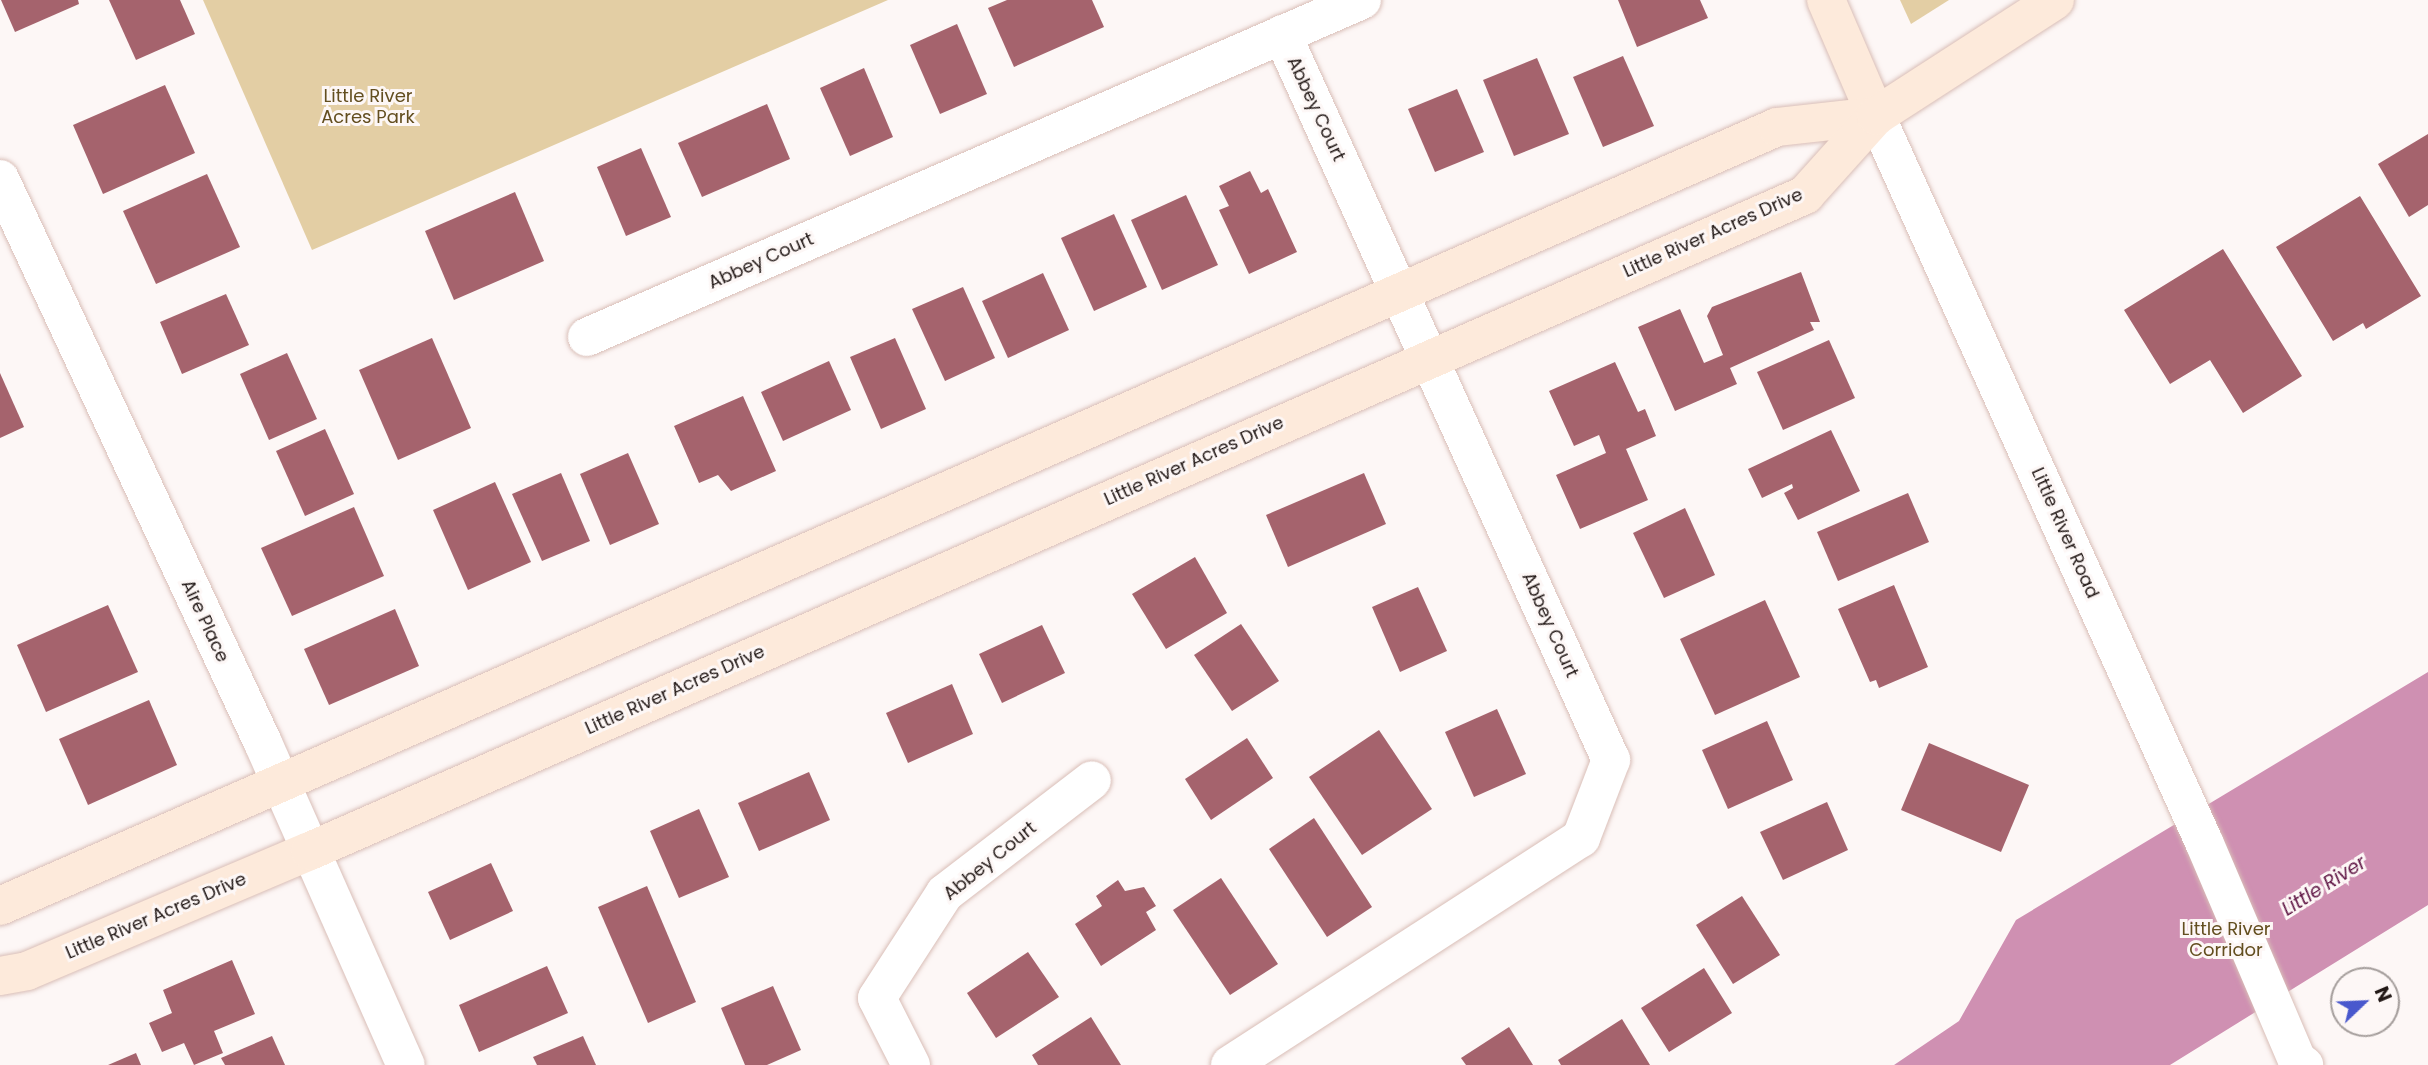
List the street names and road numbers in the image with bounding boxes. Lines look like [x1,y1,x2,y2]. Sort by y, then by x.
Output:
street label: Abbey Court [1282,53,1350,165]
street label: Little River Acres Drive [1620,184,1806,282]
street label: Abbey Court [705,228,817,294]
street label: Little River Acres Drive [1101,412,1287,510]
street label: Little River Road [2027,464,2103,602]
street label: Abbey Court [1517,569,1583,681]
street label: Aire Place [177,576,233,666]
street label: Little River Acres Drive [582,641,768,739]
street label: Abbey Court [939,817,1041,905]
street label: Little River Acres Drive [62,868,250,964]

